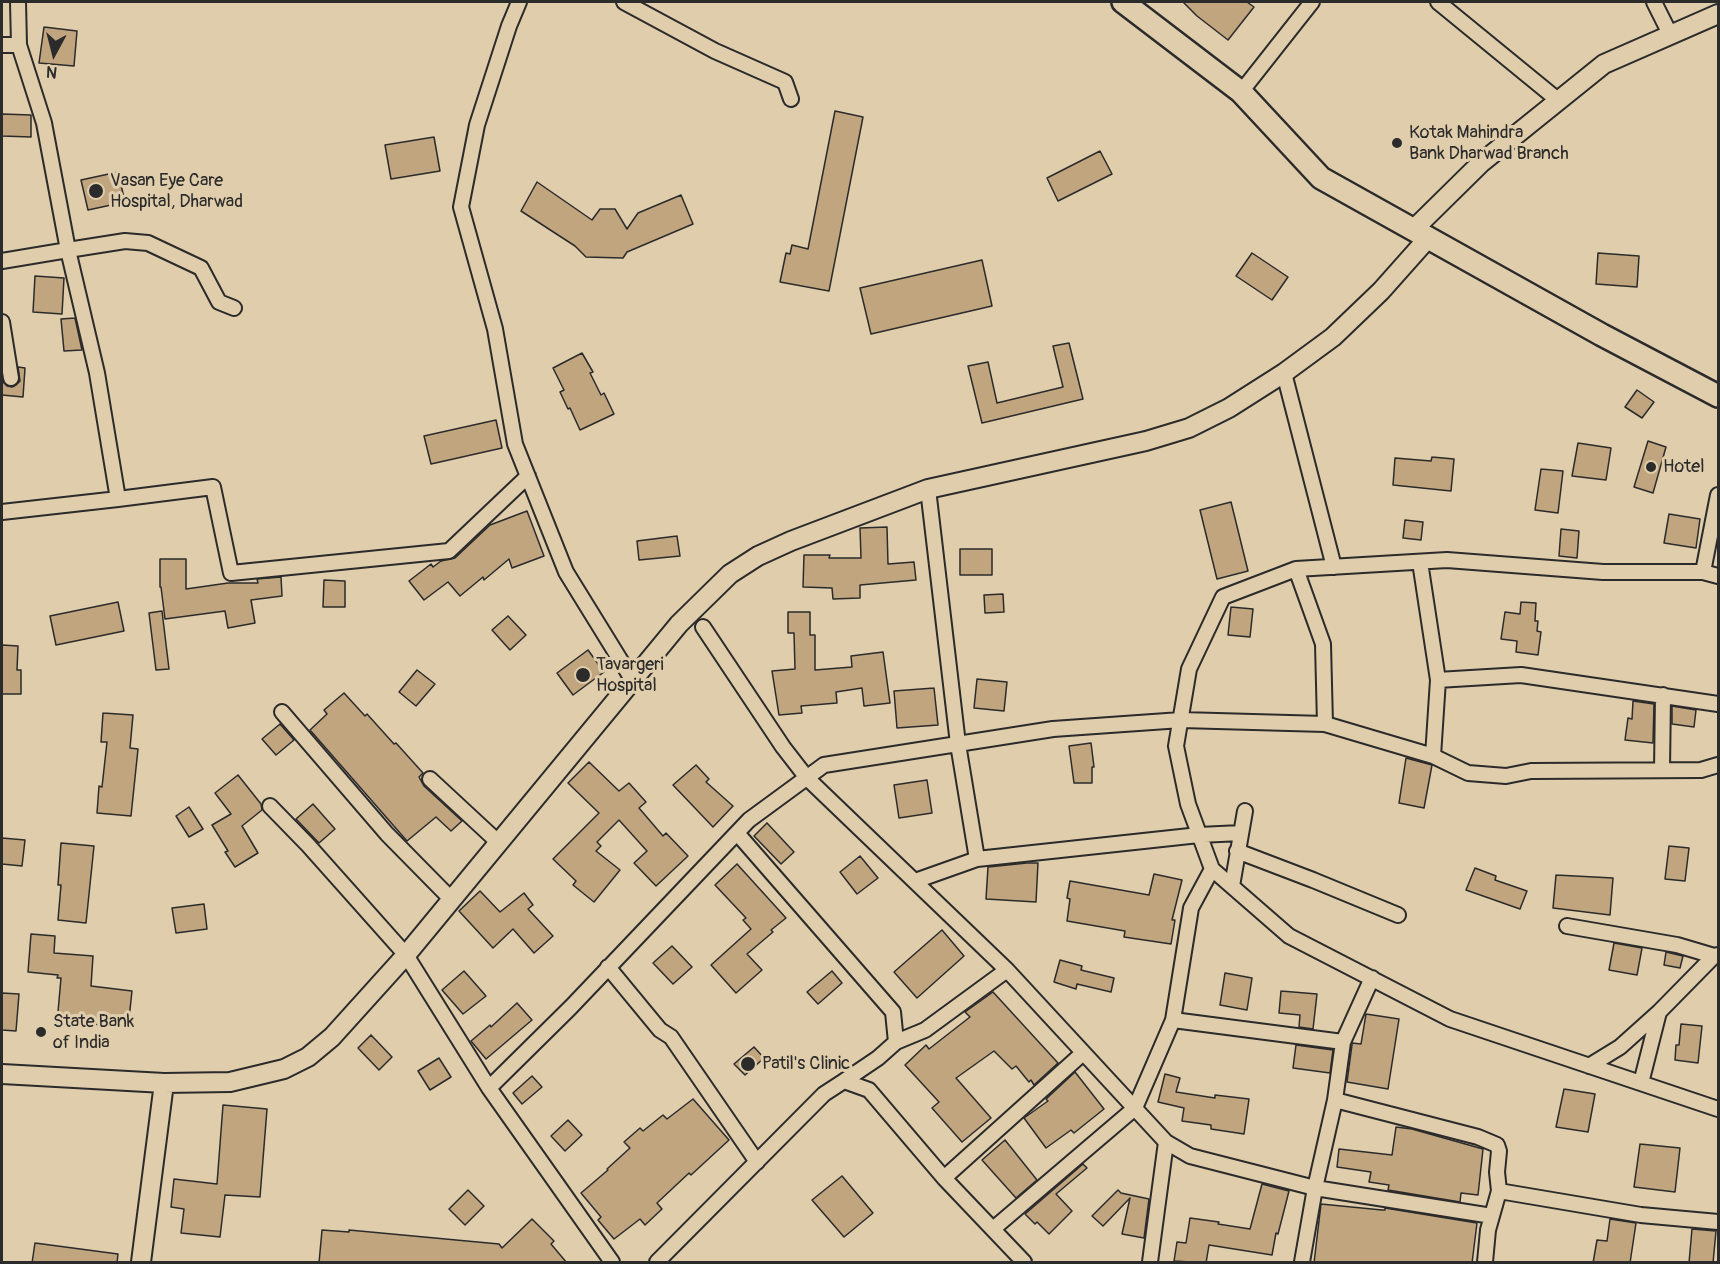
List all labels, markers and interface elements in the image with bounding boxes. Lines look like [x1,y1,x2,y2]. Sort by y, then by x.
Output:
north arrow [24,24,84,84]
text: N [45,61,58,82]
place label: Kotak Mahindra Bank Dharwad Branch [1409,122,1569,164]
marker: Kotak Mahindra Bank Dharwad Branch [1390,136,1404,150]
place label: Vasan Eye Care Hospital, Dharwad [110,170,243,213]
marker: Vasan Eye Care Hospital, Dharwad [87,182,105,200]
place label: Hotel [1663,456,1704,478]
marker: Hotel [1644,460,1658,474]
place label: Tavargeri Hospital [596,654,664,696]
marker: Tavargeri Hospital [574,666,592,684]
place label: State Bank of India [53,1011,134,1054]
marker: State Bank of India [34,1025,48,1039]
place label: Patil's Clinic [762,1053,850,1075]
marker: Patil's Clinic [739,1055,757,1073]

